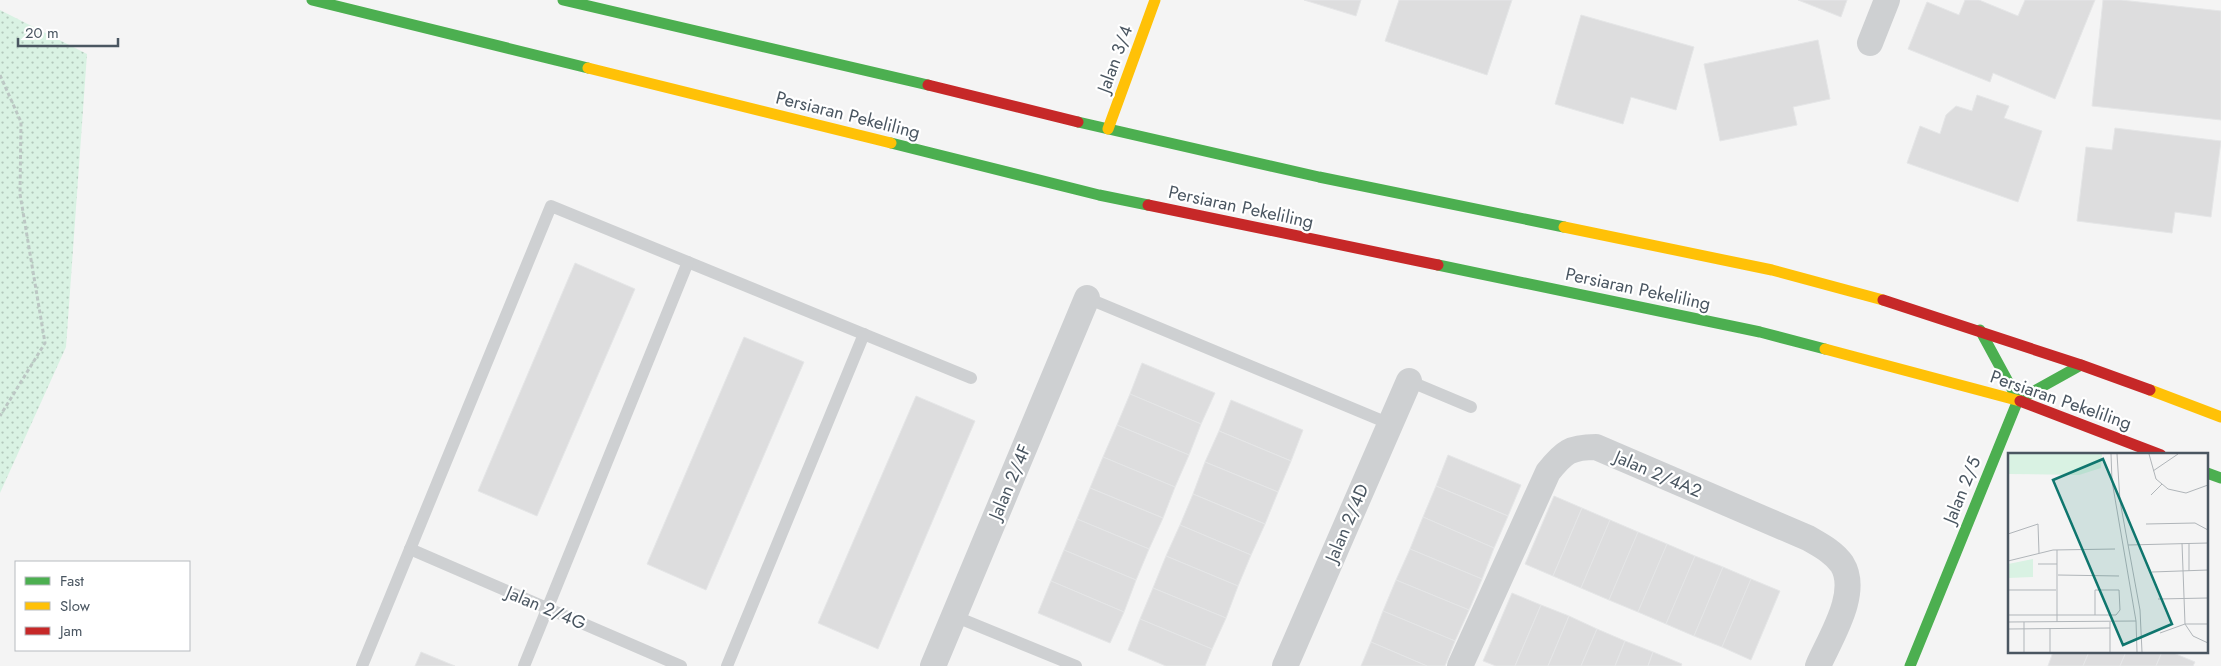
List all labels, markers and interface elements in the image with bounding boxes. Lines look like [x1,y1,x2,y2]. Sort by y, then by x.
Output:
scale bar [18,15,118,47]
text: 20 m [25,22,59,44]
street label: Jalan 3/4 [1090,22,1139,98]
street label: Persiaran Pekeliling [773,84,923,146]
street label: Persiaran Pekeliling [1166,179,1316,235]
street label: Persiaran Pekeliling [1563,261,1713,317]
street label: Persiaran Pekeliling [1987,364,2135,436]
street label: Jalan 2/4F [982,440,1038,526]
street label: Jalan 2/4A2 [1608,443,1706,504]
street label: Jalan 2/5 [1936,453,1987,529]
inset map [2008,453,2208,654]
street label: Jalan 2/4D [1318,480,1375,568]
legend [15,561,190,651]
text: Fast [60,570,84,592]
street label: Jalan 2/4G [500,579,590,637]
text: Slow [60,595,91,617]
text: Jam [58,620,83,642]

